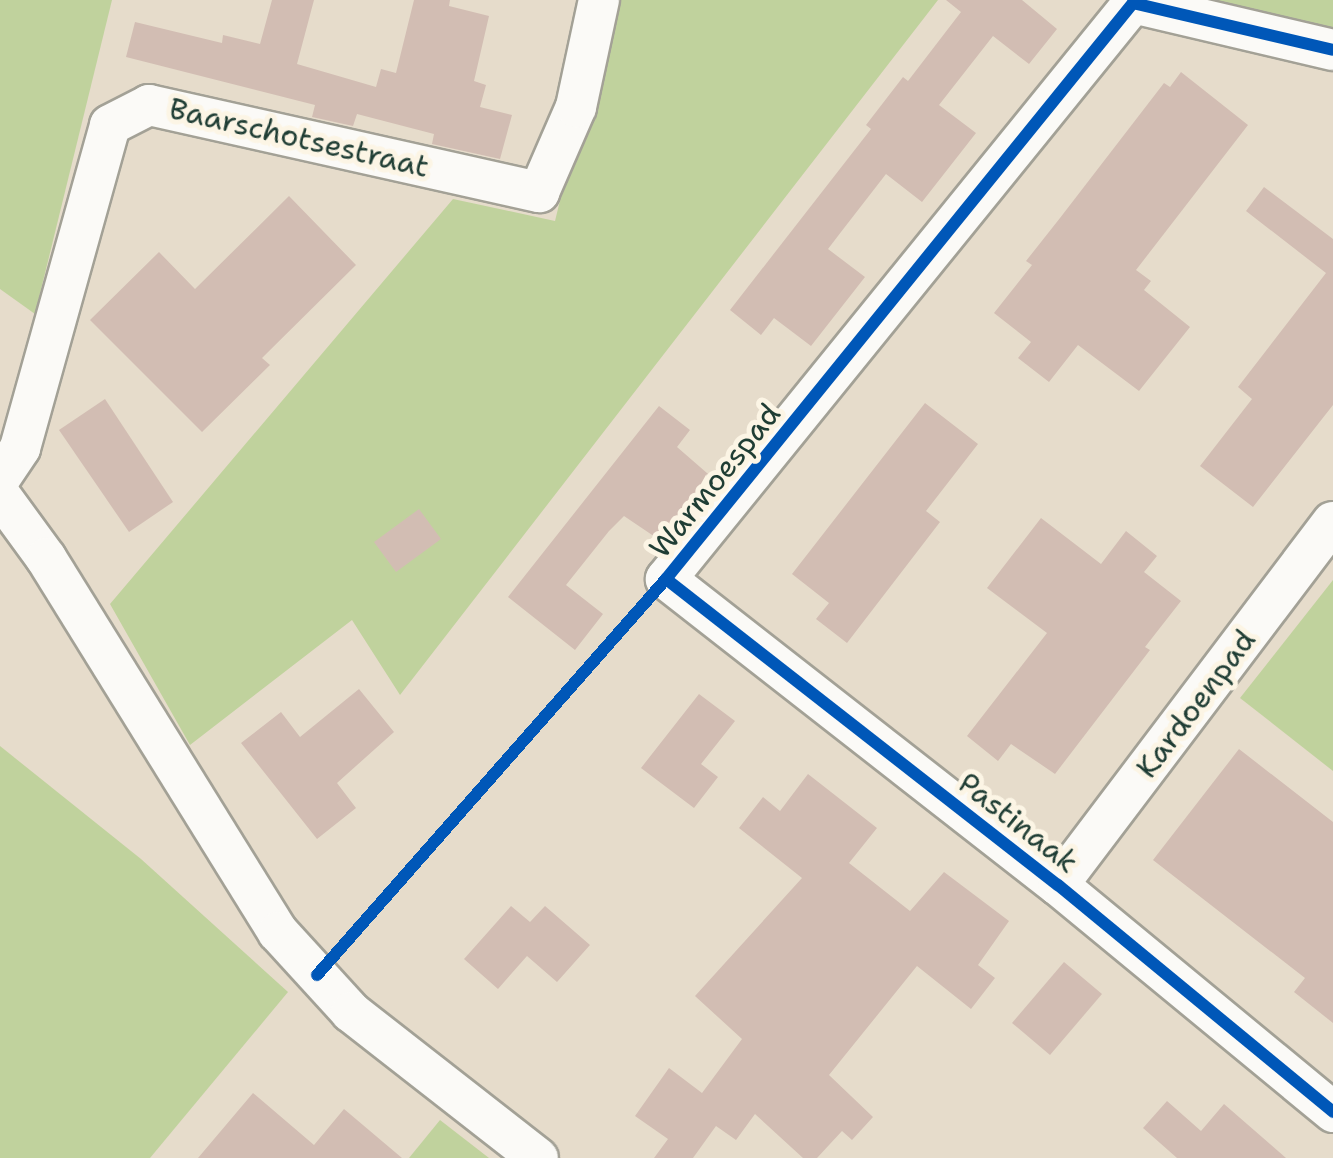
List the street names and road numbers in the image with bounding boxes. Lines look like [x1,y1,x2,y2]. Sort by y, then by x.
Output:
street label: Baarschotsestraat [166,91,432,185]
street label: Warmoespad [642,397,788,565]
street label: Kardoenpad [1129,623,1263,785]
street label: Pastinaak [951,765,1085,881]

